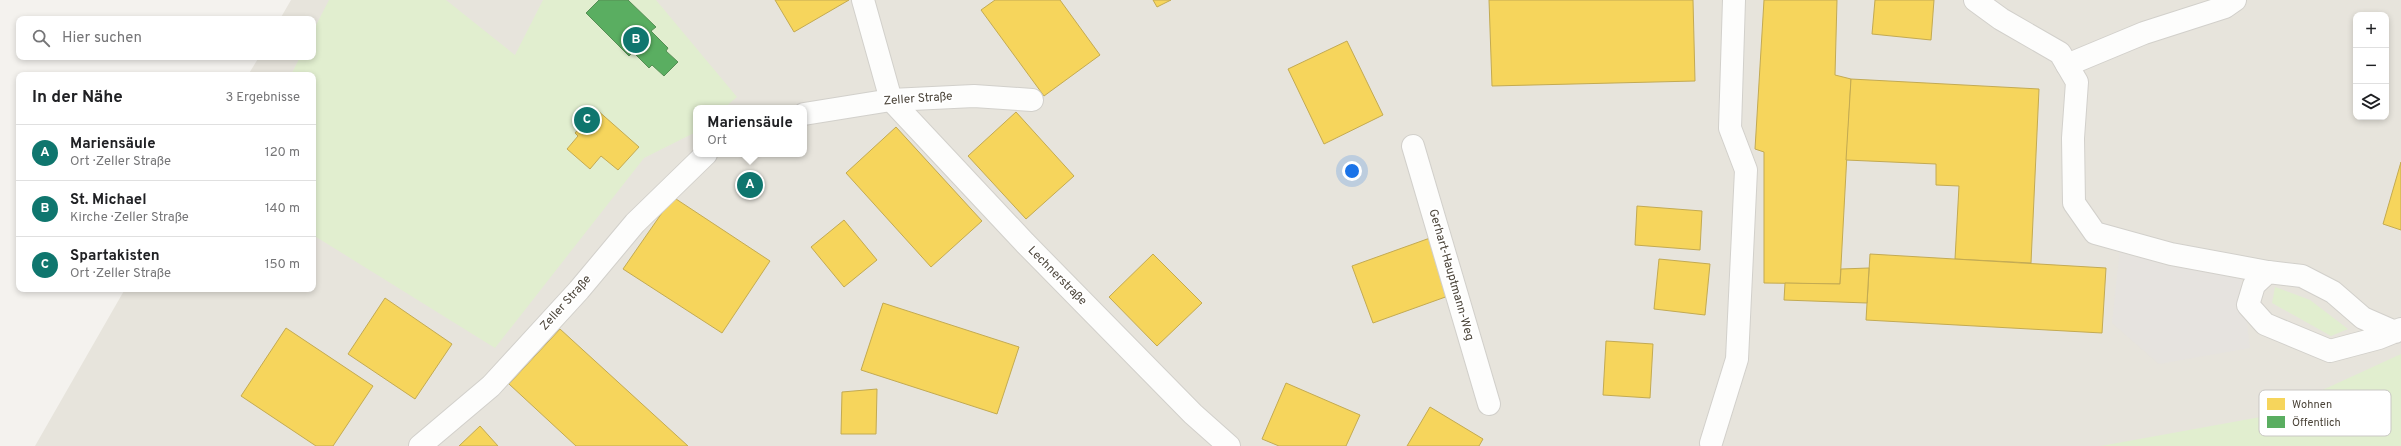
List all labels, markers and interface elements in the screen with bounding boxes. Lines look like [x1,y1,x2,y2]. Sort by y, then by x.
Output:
map controls [2353,12,2389,120]
button: + [2353,12,2389,48]
search box [16,16,316,60]
pin: B [623,25,649,55]
icon: search [30,27,52,49]
text: Hier suchen [62,29,142,48]
button: − [2353,48,2389,84]
button: layers [2353,84,2389,120]
text: In der Nähe [32,87,123,109]
street label: Zeller Straße [883,89,953,109]
text: 3 Ergebnisse [225,90,300,106]
pin: C [574,105,600,135]
popup [693,105,807,157]
text: Mariensäule [707,114,793,133]
text: Ort [707,133,727,149]
text: Mariensäule [70,135,156,154]
text: A [40,145,50,161]
text: 120 m [265,145,300,161]
text: Ort · Zeller Straße [70,154,171,170]
your location [1342,161,1362,181]
pin: A [737,170,763,200]
text: St. Michael [70,191,147,210]
text: B [41,201,49,217]
text: 140 m [265,201,300,217]
street label: Gerhart-Hauptmann-Weg [1425,207,1477,343]
text: Kirche · Zeller Straße [70,210,189,226]
street label: Lechnerstraße [1024,243,1090,309]
text: Spartakisten [70,247,160,266]
text: C [41,257,49,273]
text: 150 m [265,257,300,273]
text: Ort · Zeller Straße [70,266,171,282]
street label: Zeller Straße [537,272,595,334]
legend [2259,390,2391,436]
text: Wohnen [2292,398,2332,412]
text: Öffentlich [2292,415,2341,430]

